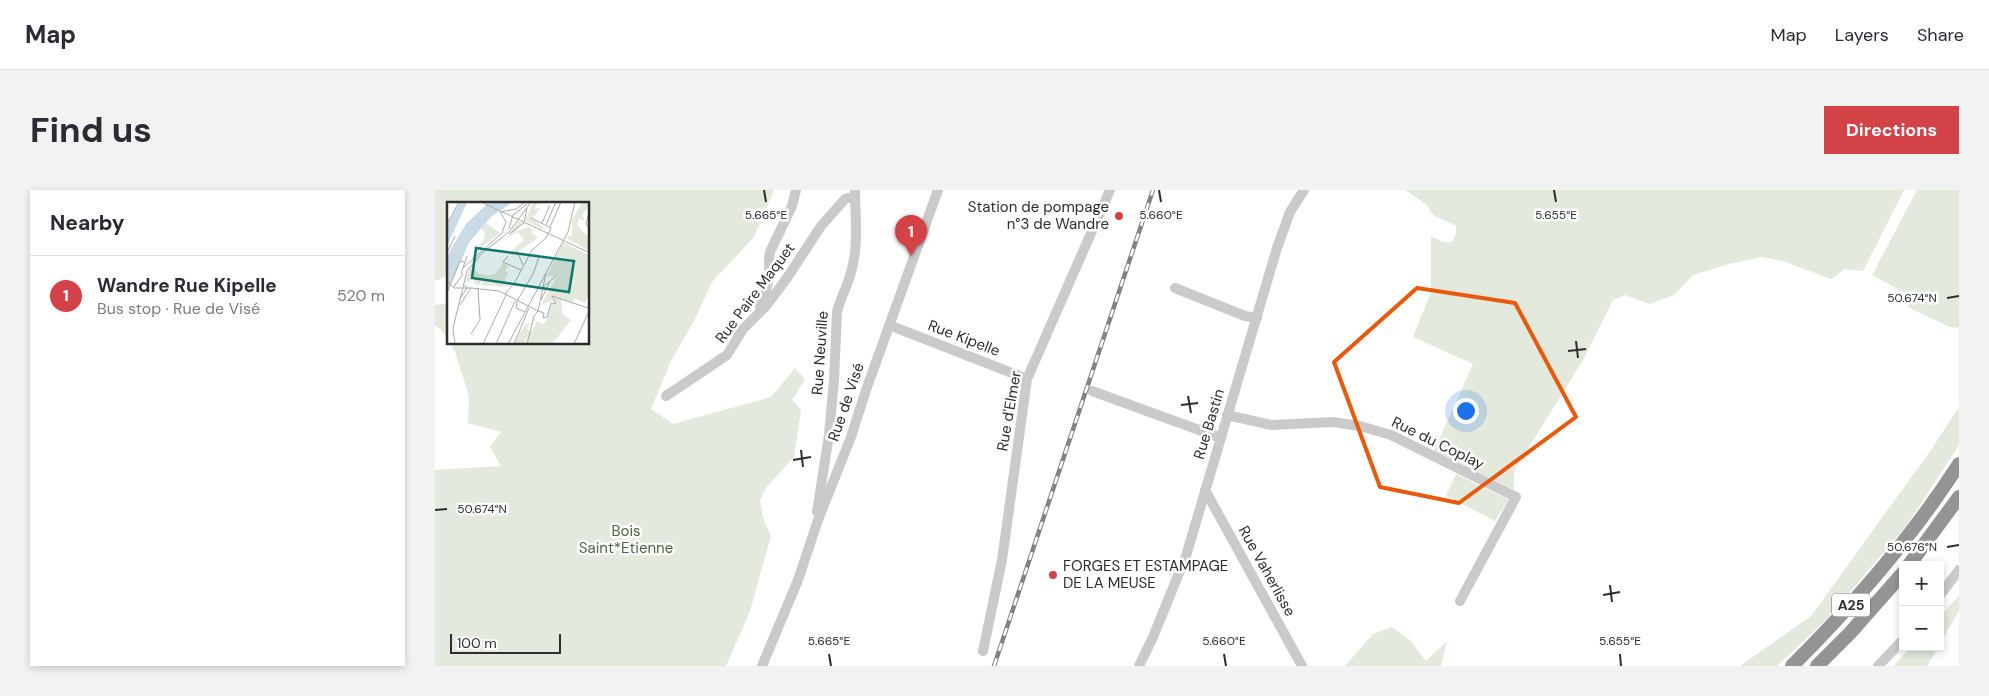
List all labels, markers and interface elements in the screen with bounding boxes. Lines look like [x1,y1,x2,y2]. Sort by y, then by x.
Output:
text: Map [25,19,76,50]
text: Map [1771,23,1807,47]
text: Layers [1835,23,1889,47]
text: Share [1917,23,1964,47]
button: Directions [1824,106,1959,154]
text: Find us [30,107,152,153]
place label: Station de pompage n°3 de Wandre [968,197,1109,234]
inset map [447,202,590,345]
text: 5.665°E [745,207,787,223]
text: 5.660°E [1139,207,1183,223]
text: 5.655°E [1535,207,1577,223]
text: Nearby [50,209,124,237]
marker: Station de pompage n°3 de Wandre [1113,210,1125,222]
pin: 1 [895,215,927,256]
street label: Rue Paire Maquet [711,239,799,347]
text: Wandre Rue Kipelle [97,273,277,298]
text: 1 [63,285,69,306]
text: 520 m [337,285,385,306]
text: 50.674°N [1887,290,1937,306]
text: Bus stop · Rue de Visé [97,298,260,319]
street label: Rue Neuville [807,310,833,396]
street label: Rue Kipelle [925,315,1003,361]
street label: Rue de Visé [823,360,869,444]
street label: Rue d'Elmer [992,369,1026,453]
street label: Rue Bastin [1189,386,1229,462]
your location [1453,398,1479,424]
street label: Rue du Coplay [1388,412,1488,474]
text: 50.674°N [457,501,507,517]
park label: Bois Saint*Etienne [579,521,673,558]
street label: Rue Vaherlisse [1234,522,1300,620]
text: 50.676°N [1887,539,1937,555]
place label: FORGES ET ESTAMPAGE DE LA MEUSE [1063,556,1228,593]
map controls [1899,561,1944,651]
button: + [1899,561,1944,606]
marker: FORGES ET ESTAMPAGE DE LA MEUSE [1047,569,1059,581]
road number: A25 [1832,594,1870,616]
button: − [1899,606,1944,651]
scale bar [450,631,561,654]
text: 5.665°E [808,633,850,649]
text: 5.660°E [1202,633,1246,649]
text: 5.655°E [1599,633,1641,649]
text: 100 m [457,634,497,652]

